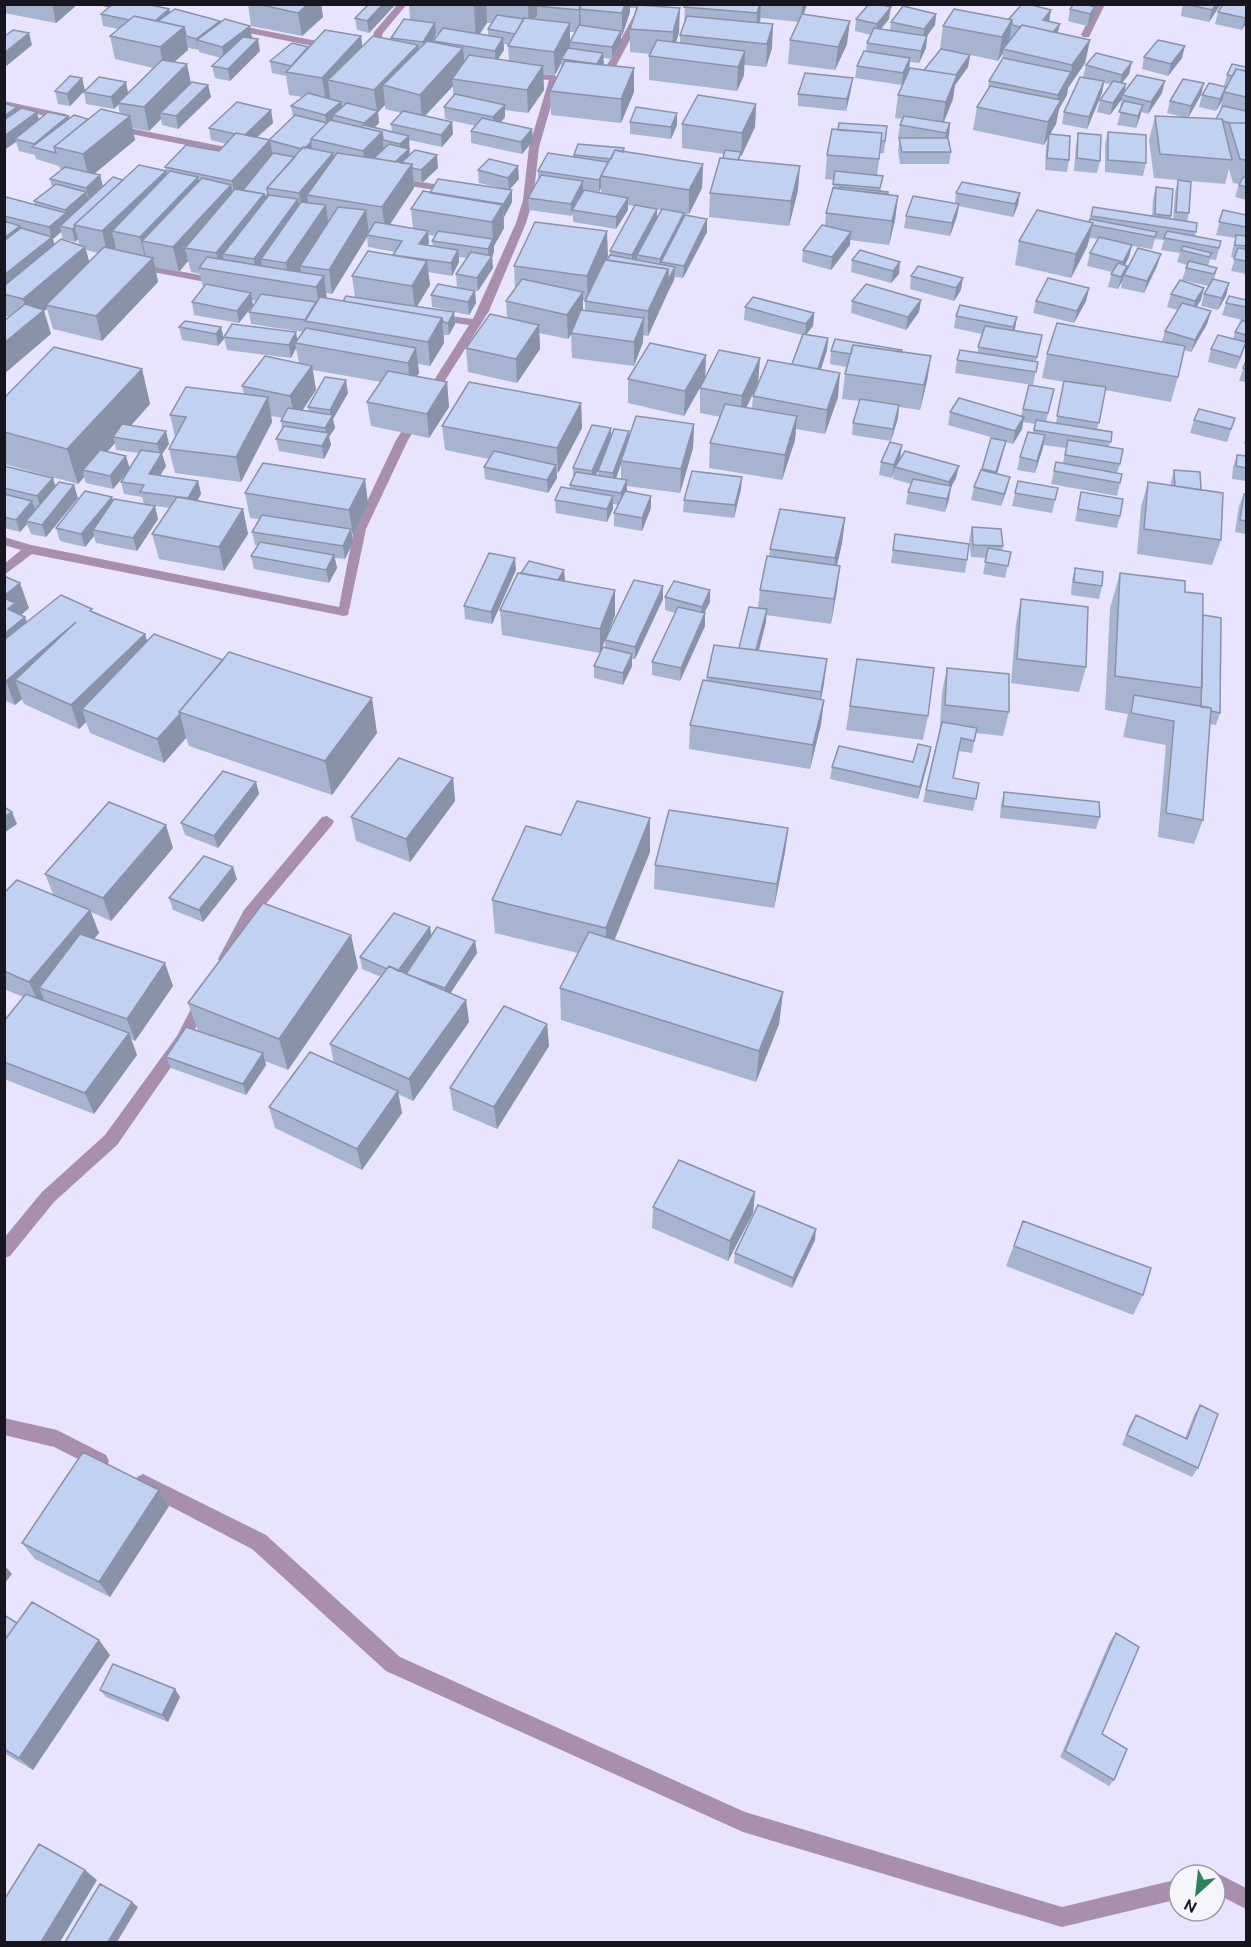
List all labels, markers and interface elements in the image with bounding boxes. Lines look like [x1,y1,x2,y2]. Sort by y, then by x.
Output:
north arrow [1167,1863,1227,1923]
text: N [1181,1896,1200,1917]

